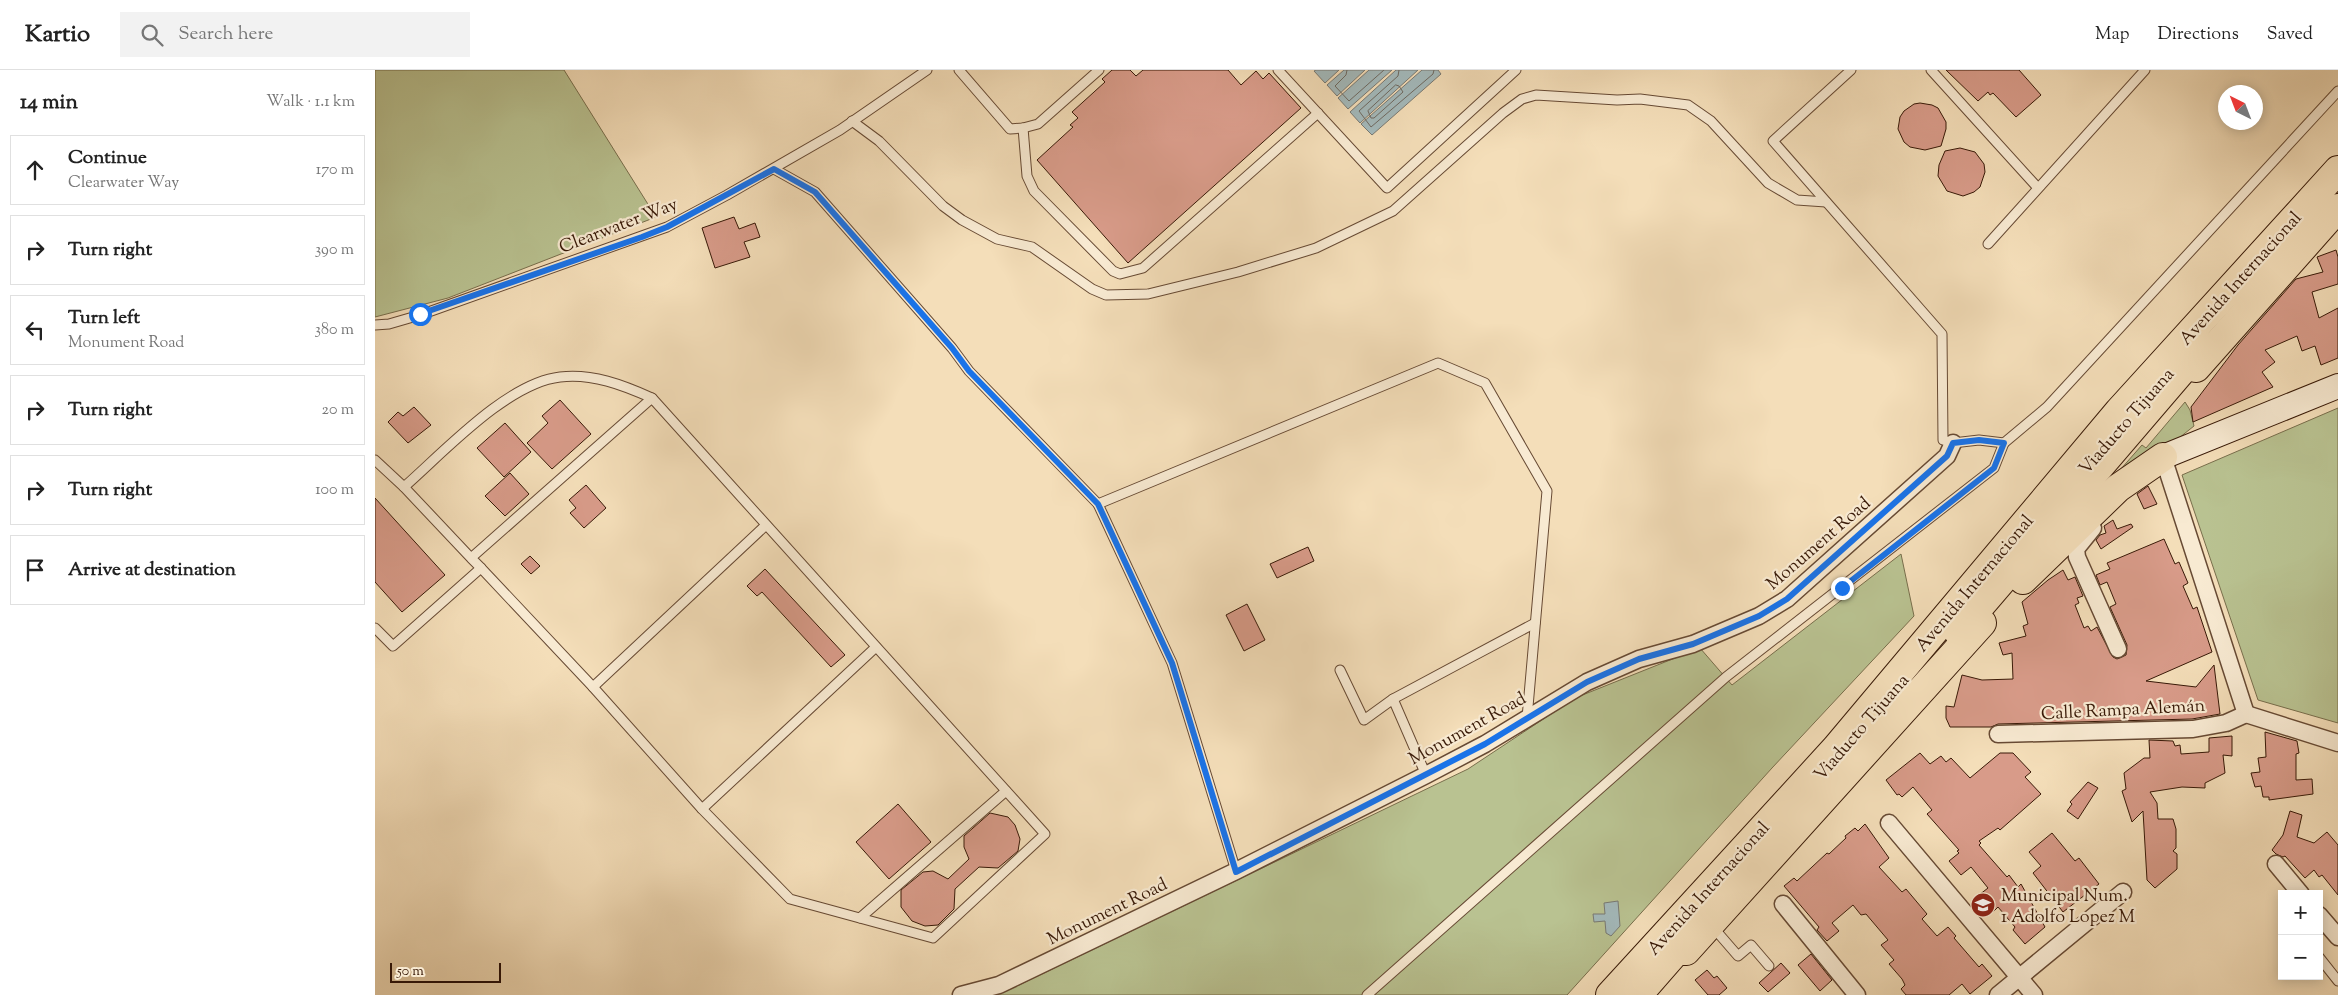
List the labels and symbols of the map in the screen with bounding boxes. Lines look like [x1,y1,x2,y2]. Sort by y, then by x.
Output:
north arrow [2218,85,2263,130]
street label: Clearwater Way [556,192,682,261]
street label: Avenida Internacional [2174,207,2309,352]
route start [409,303,432,326]
street label: Viaducto Tijuana [2074,363,2181,482]
street label: Monument Road [1761,492,1877,597]
street label: Avenida Internacional [1910,510,2041,659]
route end [1831,577,1854,600]
street label: Viaducto Tijuana [1809,669,1916,788]
street label: Monument Road [1404,687,1532,773]
street label: Calle Rampa Alemán [2040,694,2206,728]
street label: Avenida Internacional [1642,817,1777,962]
street label: Monument Road [1043,872,1172,953]
place label: Municipal Num. 1 Adolfo Lopez M [2001,884,2136,931]
school or university icon: Municipal Num. 1 Adolfo Lopez M [1970,892,1996,918]
scale bar [390,960,501,983]

